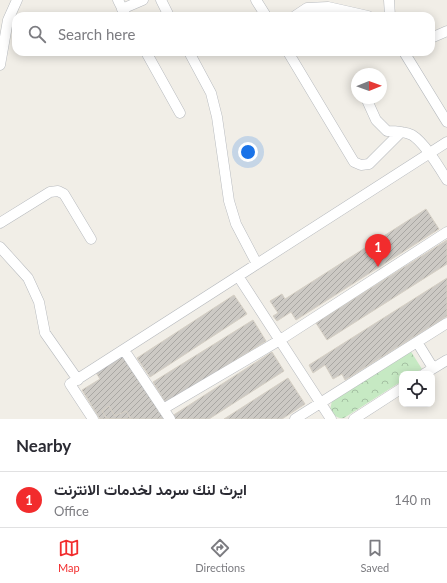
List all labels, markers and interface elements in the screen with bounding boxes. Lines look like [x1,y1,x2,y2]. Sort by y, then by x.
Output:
search box [12,12,435,56]
icon: search [26,23,48,45]
text: Search here [58,25,135,43]
north arrow [351,68,387,104]
your location [238,142,258,162]
pin: 1 [365,234,391,267]
map controls [399,371,435,407]
button: locate [399,371,435,407]
text: Nearby [16,435,71,456]
text: ايرث لنك سرمد لخدمات الانترنت [54,480,247,498]
text: 1 [25,492,33,508]
text: 140 m [394,492,431,508]
text: Office [54,503,89,519]
tab: Map [58,537,80,574]
tab: Directions [195,537,245,574]
tab: Saved [360,537,389,574]

